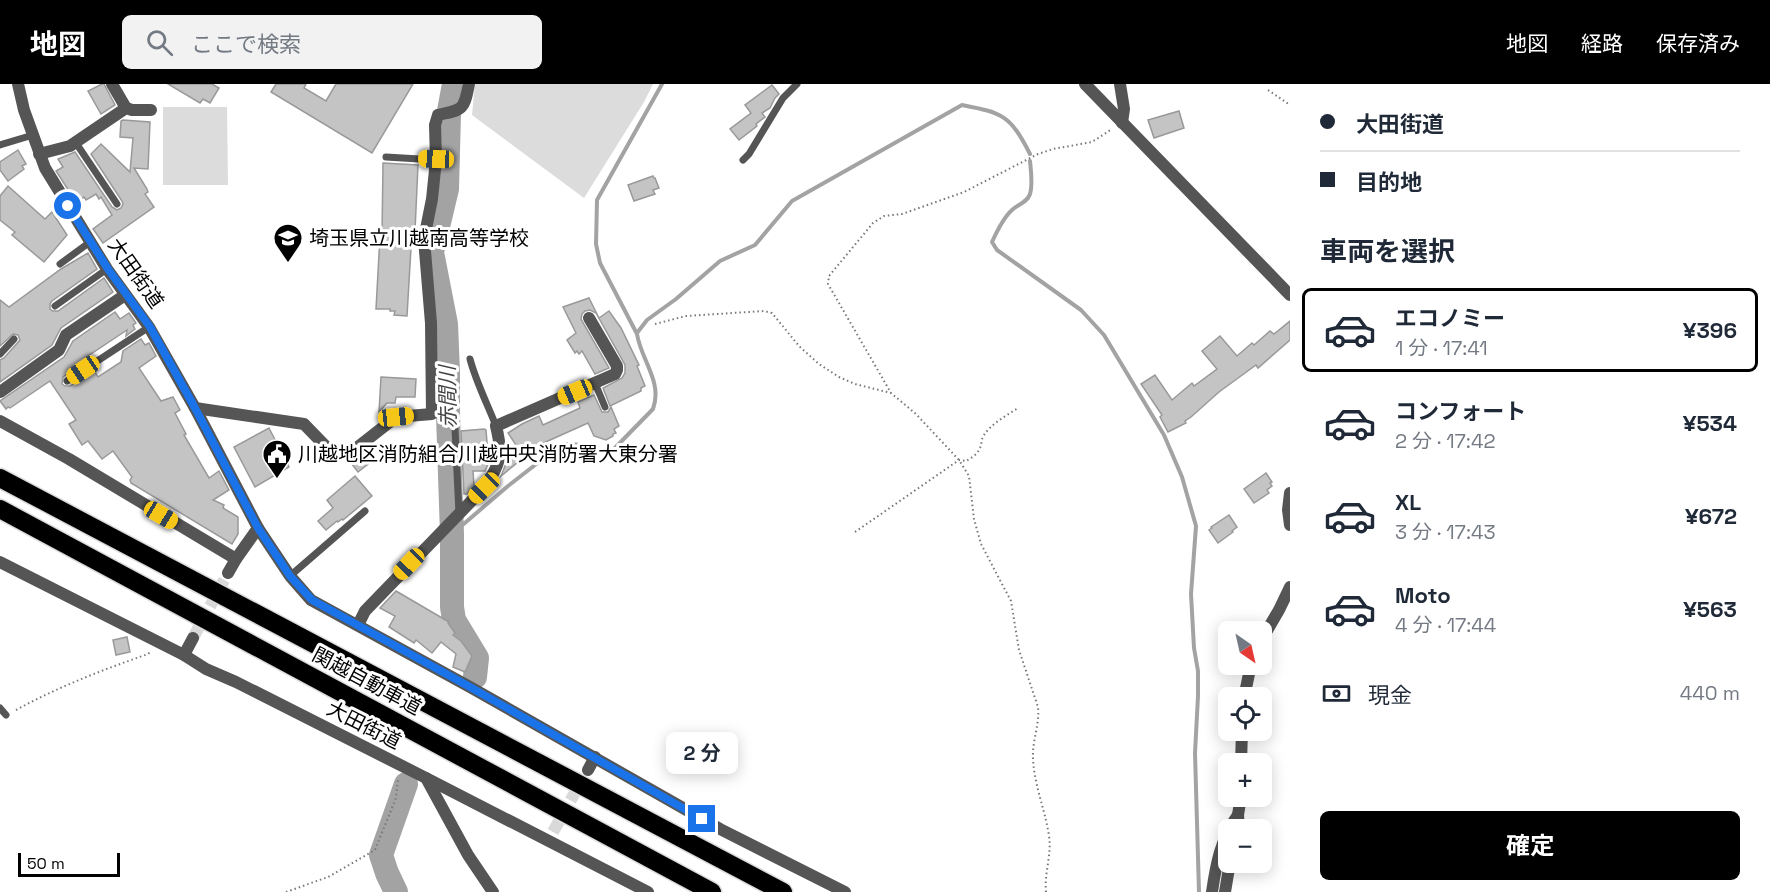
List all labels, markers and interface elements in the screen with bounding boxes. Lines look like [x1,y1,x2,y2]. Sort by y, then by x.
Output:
search box [122,15,542,69]
text: 地図 [30,26,86,62]
icon: search [143,26,176,59]
text: ここで検索 [191,30,301,58]
text: 地図 [1506,30,1548,57]
text: 経路 [1581,30,1623,57]
text: 保存済み [1656,30,1740,57]
text: 大田街道 [1356,110,1444,138]
car [418,149,454,169]
text: 目的地 [1356,168,1422,196]
route start [54,192,81,219]
school or university icon: 埼玉県立川越南高等学校 [272,222,304,264]
place label: 埼玉県立川越南高等学校 [309,225,529,251]
street label: 大田街道 [102,233,170,313]
text: 車両を選択 [1320,234,1455,269]
icon: car [1323,303,1377,357]
text: エコノミー [1395,304,1505,332]
text: ¥396 [1683,316,1737,344]
text: 1 分 · 17:41 [1395,335,1488,361]
car [63,352,103,388]
water label: 赤間川 [433,363,462,429]
car [555,377,595,407]
icon: car [1323,396,1377,450]
text: コンフォート [1395,397,1526,425]
car [377,406,415,428]
text: ¥534 [1683,409,1737,437]
text: 2 分 · 17:42 [1395,428,1495,454]
public building icon: 川越地区消防組合川越中央消防署大東分署 [261,438,293,480]
place label: 川越地区消防組合川越中央消防署大東分署 [298,441,678,467]
car [465,469,503,507]
text: XL [1395,488,1421,516]
icon: car [1323,489,1377,543]
car [141,498,181,532]
text: ¥672 [1685,502,1737,530]
text: 3 分 · 17:43 [1395,519,1496,545]
car [390,545,428,583]
text: Moto [1395,581,1451,609]
icon: car [1323,582,1377,636]
text: ¥563 [1683,595,1737,623]
text: 4 分 · 17:44 [1395,612,1496,638]
north arrow [1218,621,1272,675]
map controls [1218,621,1272,873]
street label: 関越自動車道 [308,641,426,721]
icon: cash [1320,677,1353,710]
text: 440 m [1680,680,1740,706]
text: 現金 [1368,681,1412,709]
button: locate [1218,687,1272,741]
street label: 大田街道 [322,695,406,755]
callout: 2 分 [666,732,738,774]
text: 2 分 [684,740,720,766]
button: + [1218,753,1272,807]
route end [688,805,715,832]
button: 確定 [1320,811,1740,880]
button: − [1218,819,1272,873]
scale bar [18,850,120,878]
text: 50 m [27,853,65,874]

